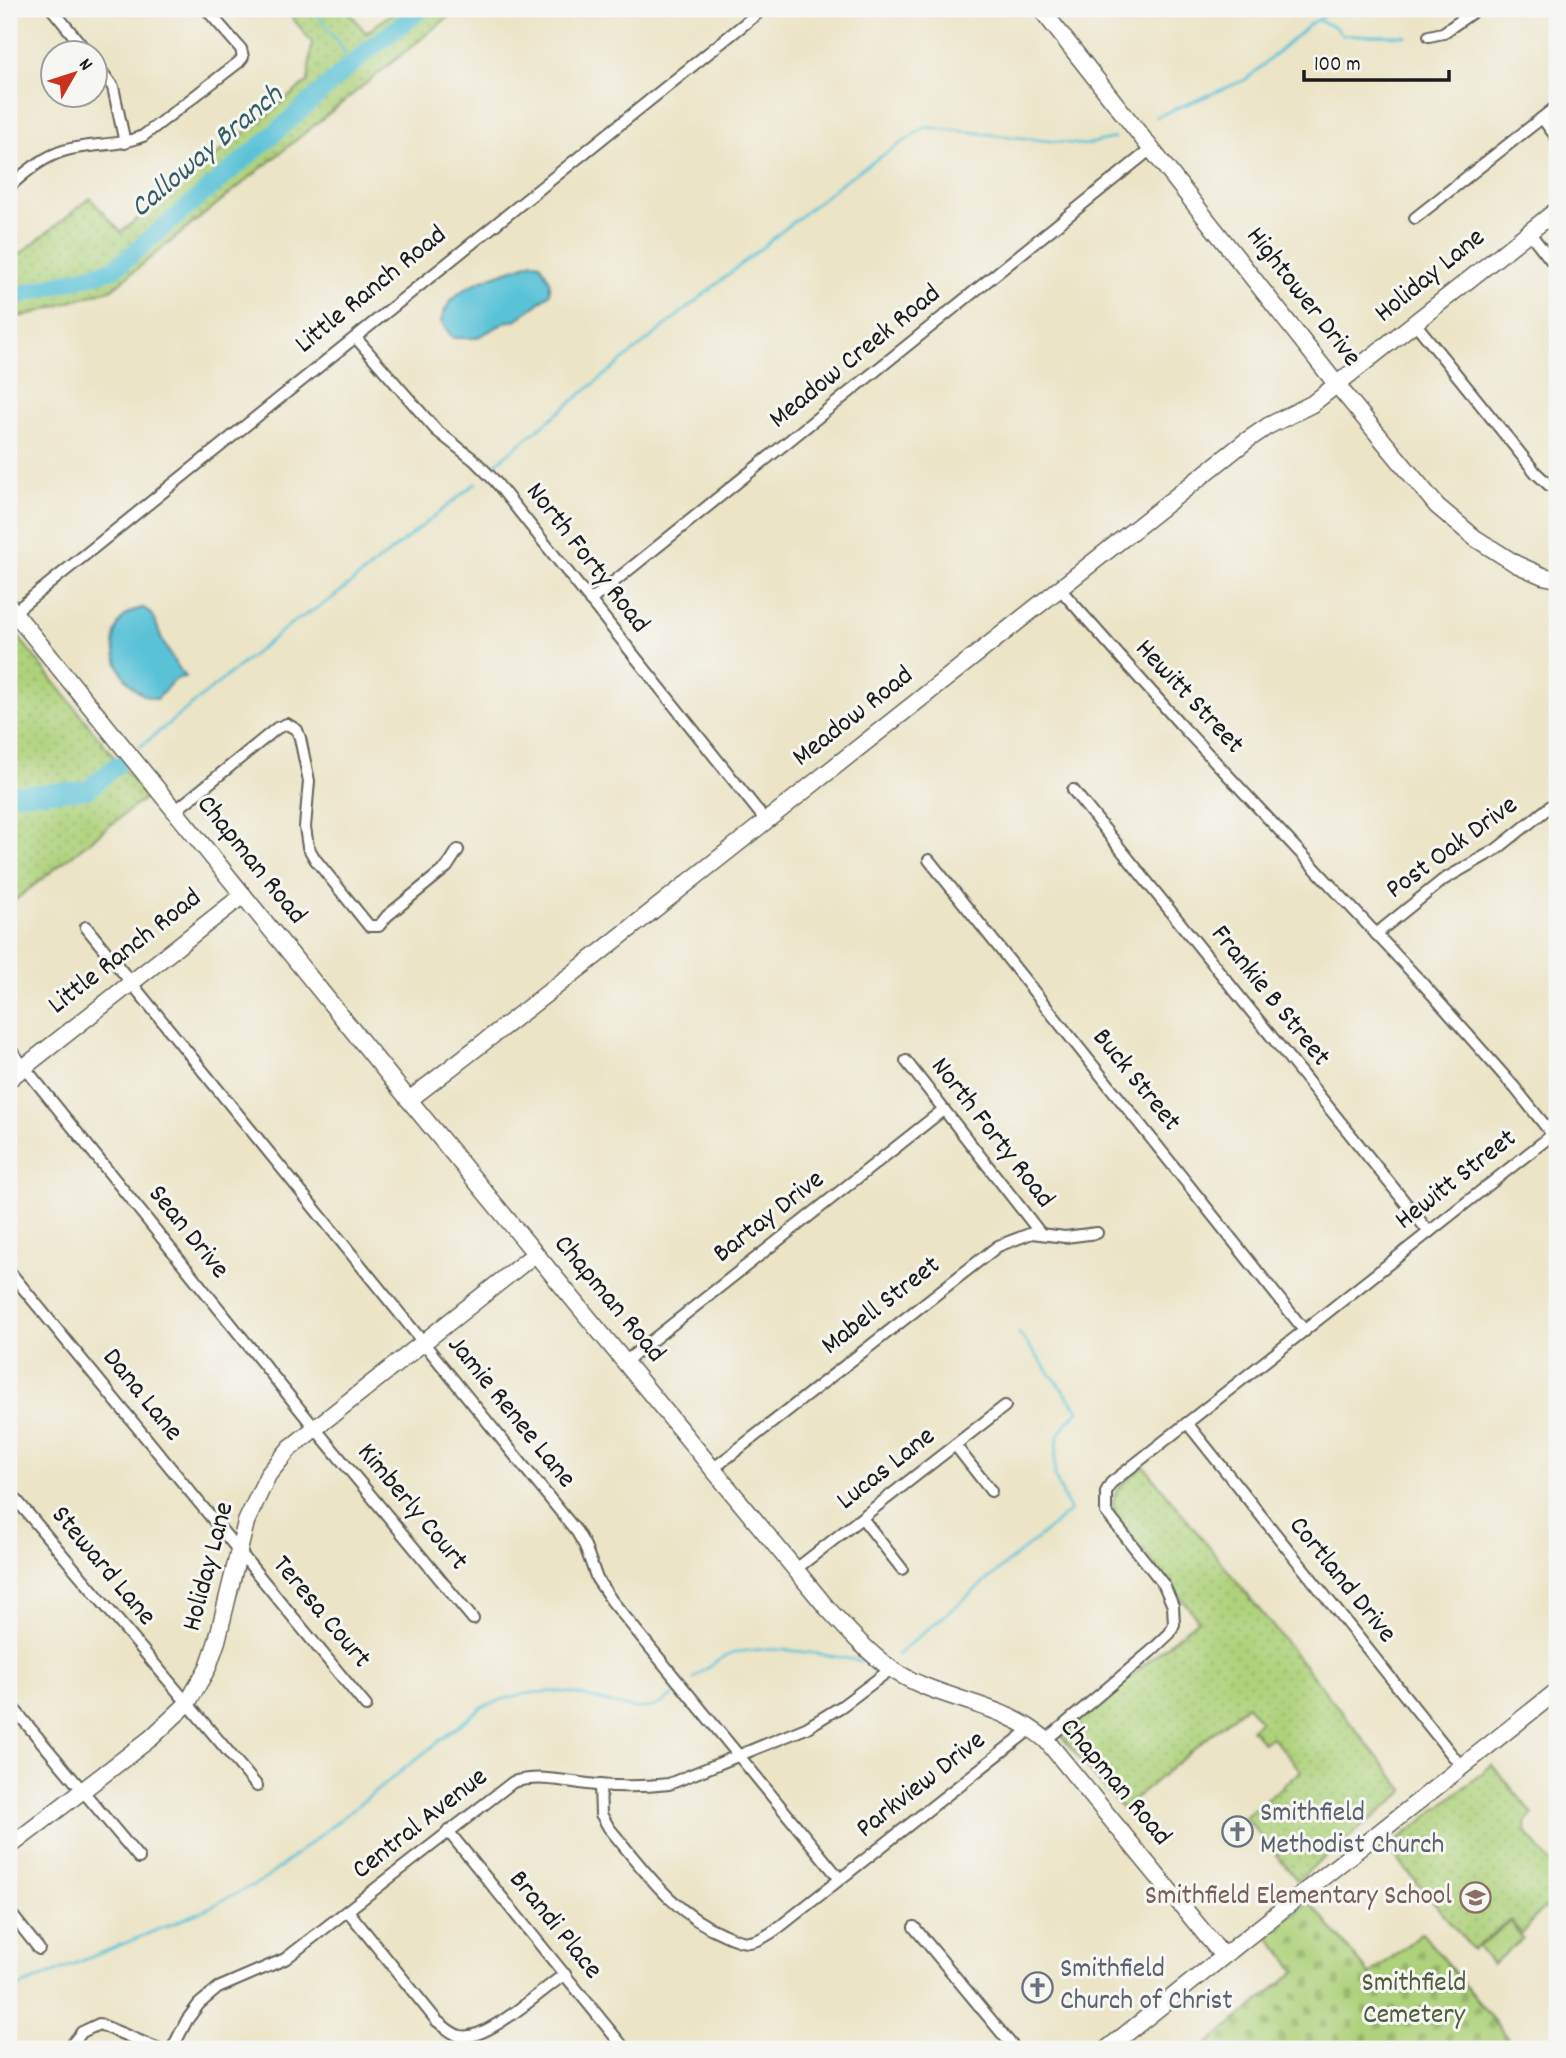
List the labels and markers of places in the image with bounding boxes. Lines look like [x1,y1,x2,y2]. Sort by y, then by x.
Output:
place label: Smithfield Methodist Church [1260,1795,1444,1867]
church icon: Smithfield Methodist Church [1220,1814,1254,1848]
place label: Smithfield Elementary School [1145,1878,1452,1918]
school or university icon: Smithfield Elementary School [1458,1881,1492,1915]
place label: Smithfield Church of Christ [1060,1951,1233,2023]
church icon: Smithfield Church of Christ [1020,1970,1054,2004]

